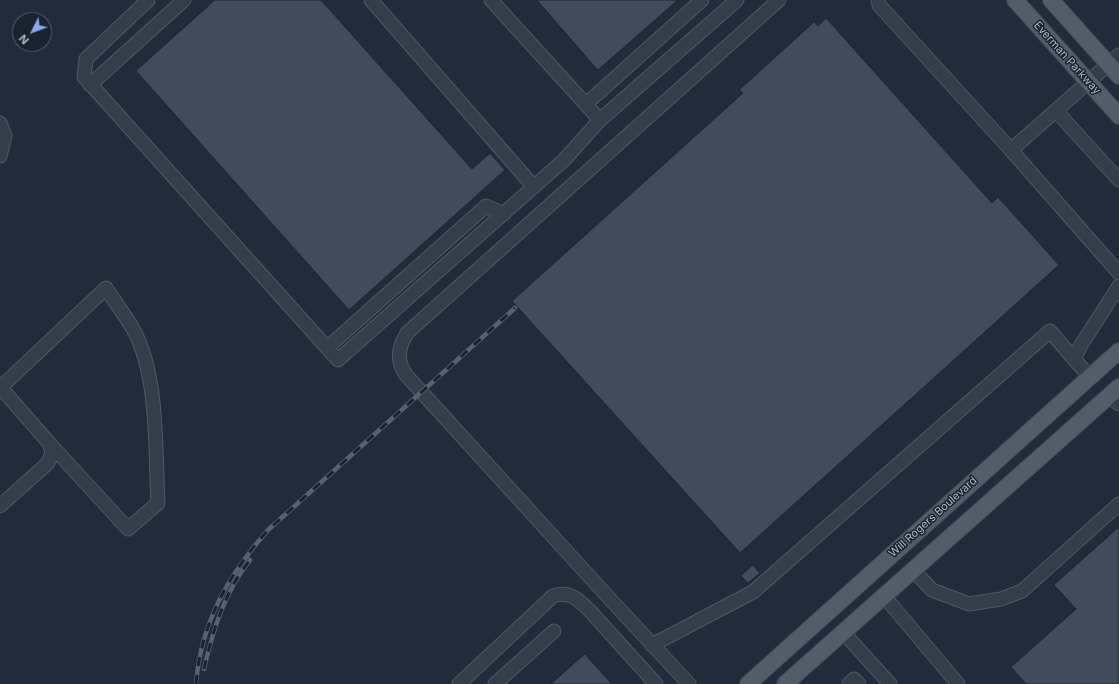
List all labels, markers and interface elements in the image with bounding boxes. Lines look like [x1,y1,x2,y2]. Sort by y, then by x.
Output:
north arrow [12,12,52,52]
street label: Everman Parkway [1031,19,1103,97]
text: N [16,32,32,47]
street label: Will Rogers Boulevard [886,474,980,560]

